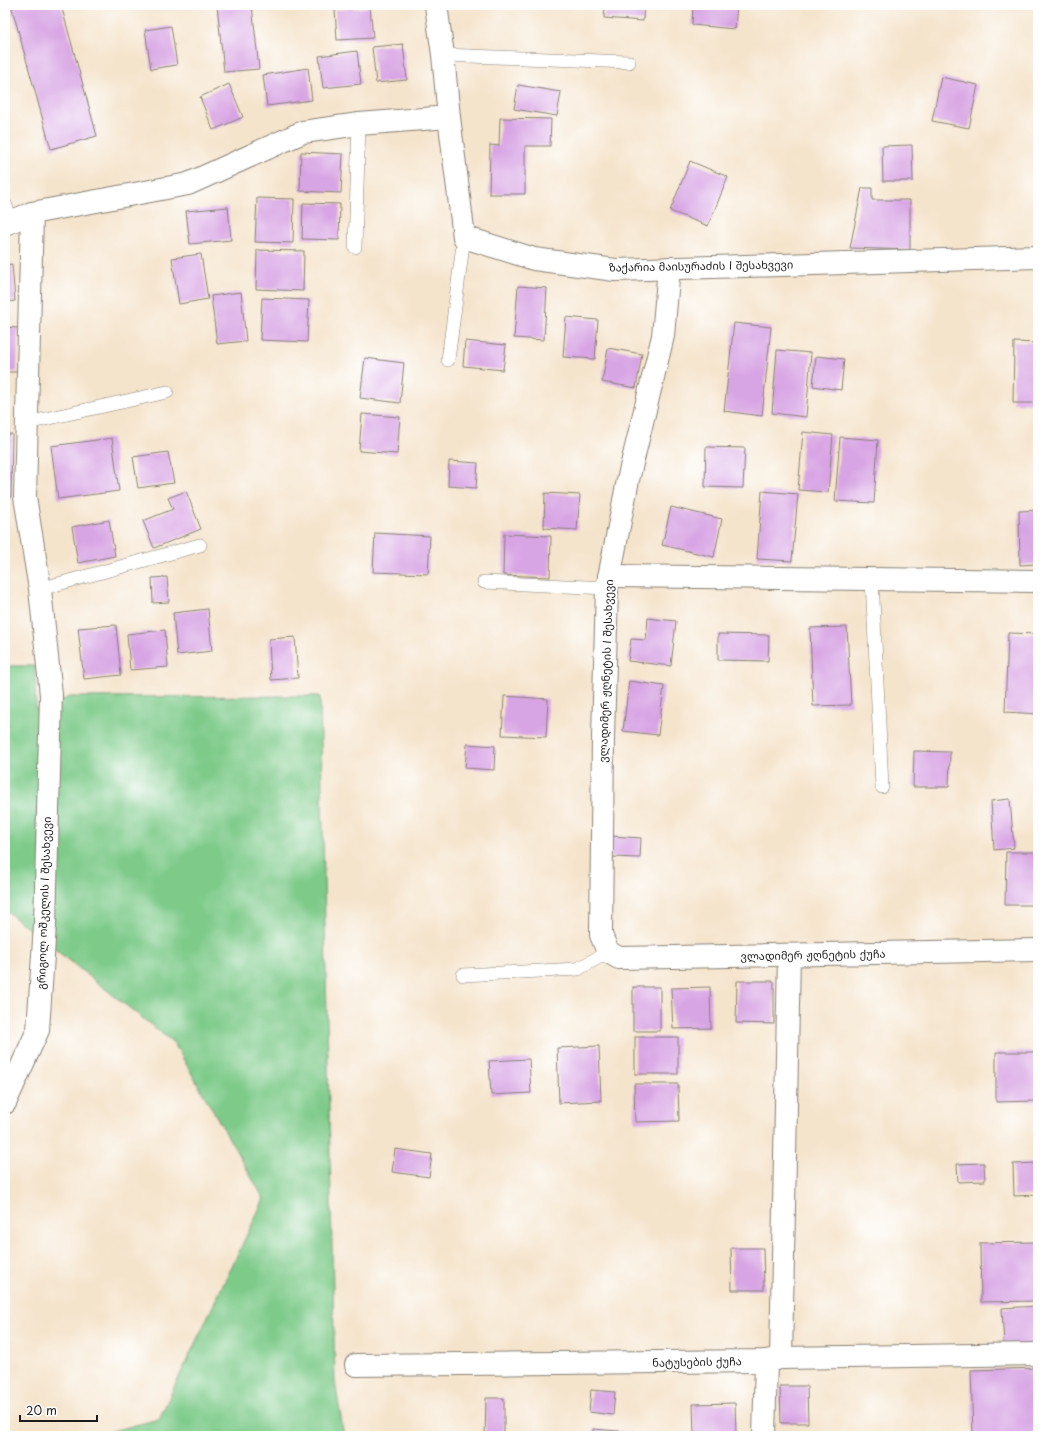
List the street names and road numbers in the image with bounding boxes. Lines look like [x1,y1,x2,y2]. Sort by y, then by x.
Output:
street label: ზაქარია მაისურაძის I შესახვევი [609,255,793,276]
street label: ვლადიმერ ჟღნეტის I შესახვევი [594,579,617,763]
street label: გრიგოლ ოშკელის I შესახვევი [32,816,55,990]
street label: ვლადიმერ ჟღნეტის ქუჩა [740,945,886,964]
street label: ნატუსების ქუჩა [652,1352,742,1371]

